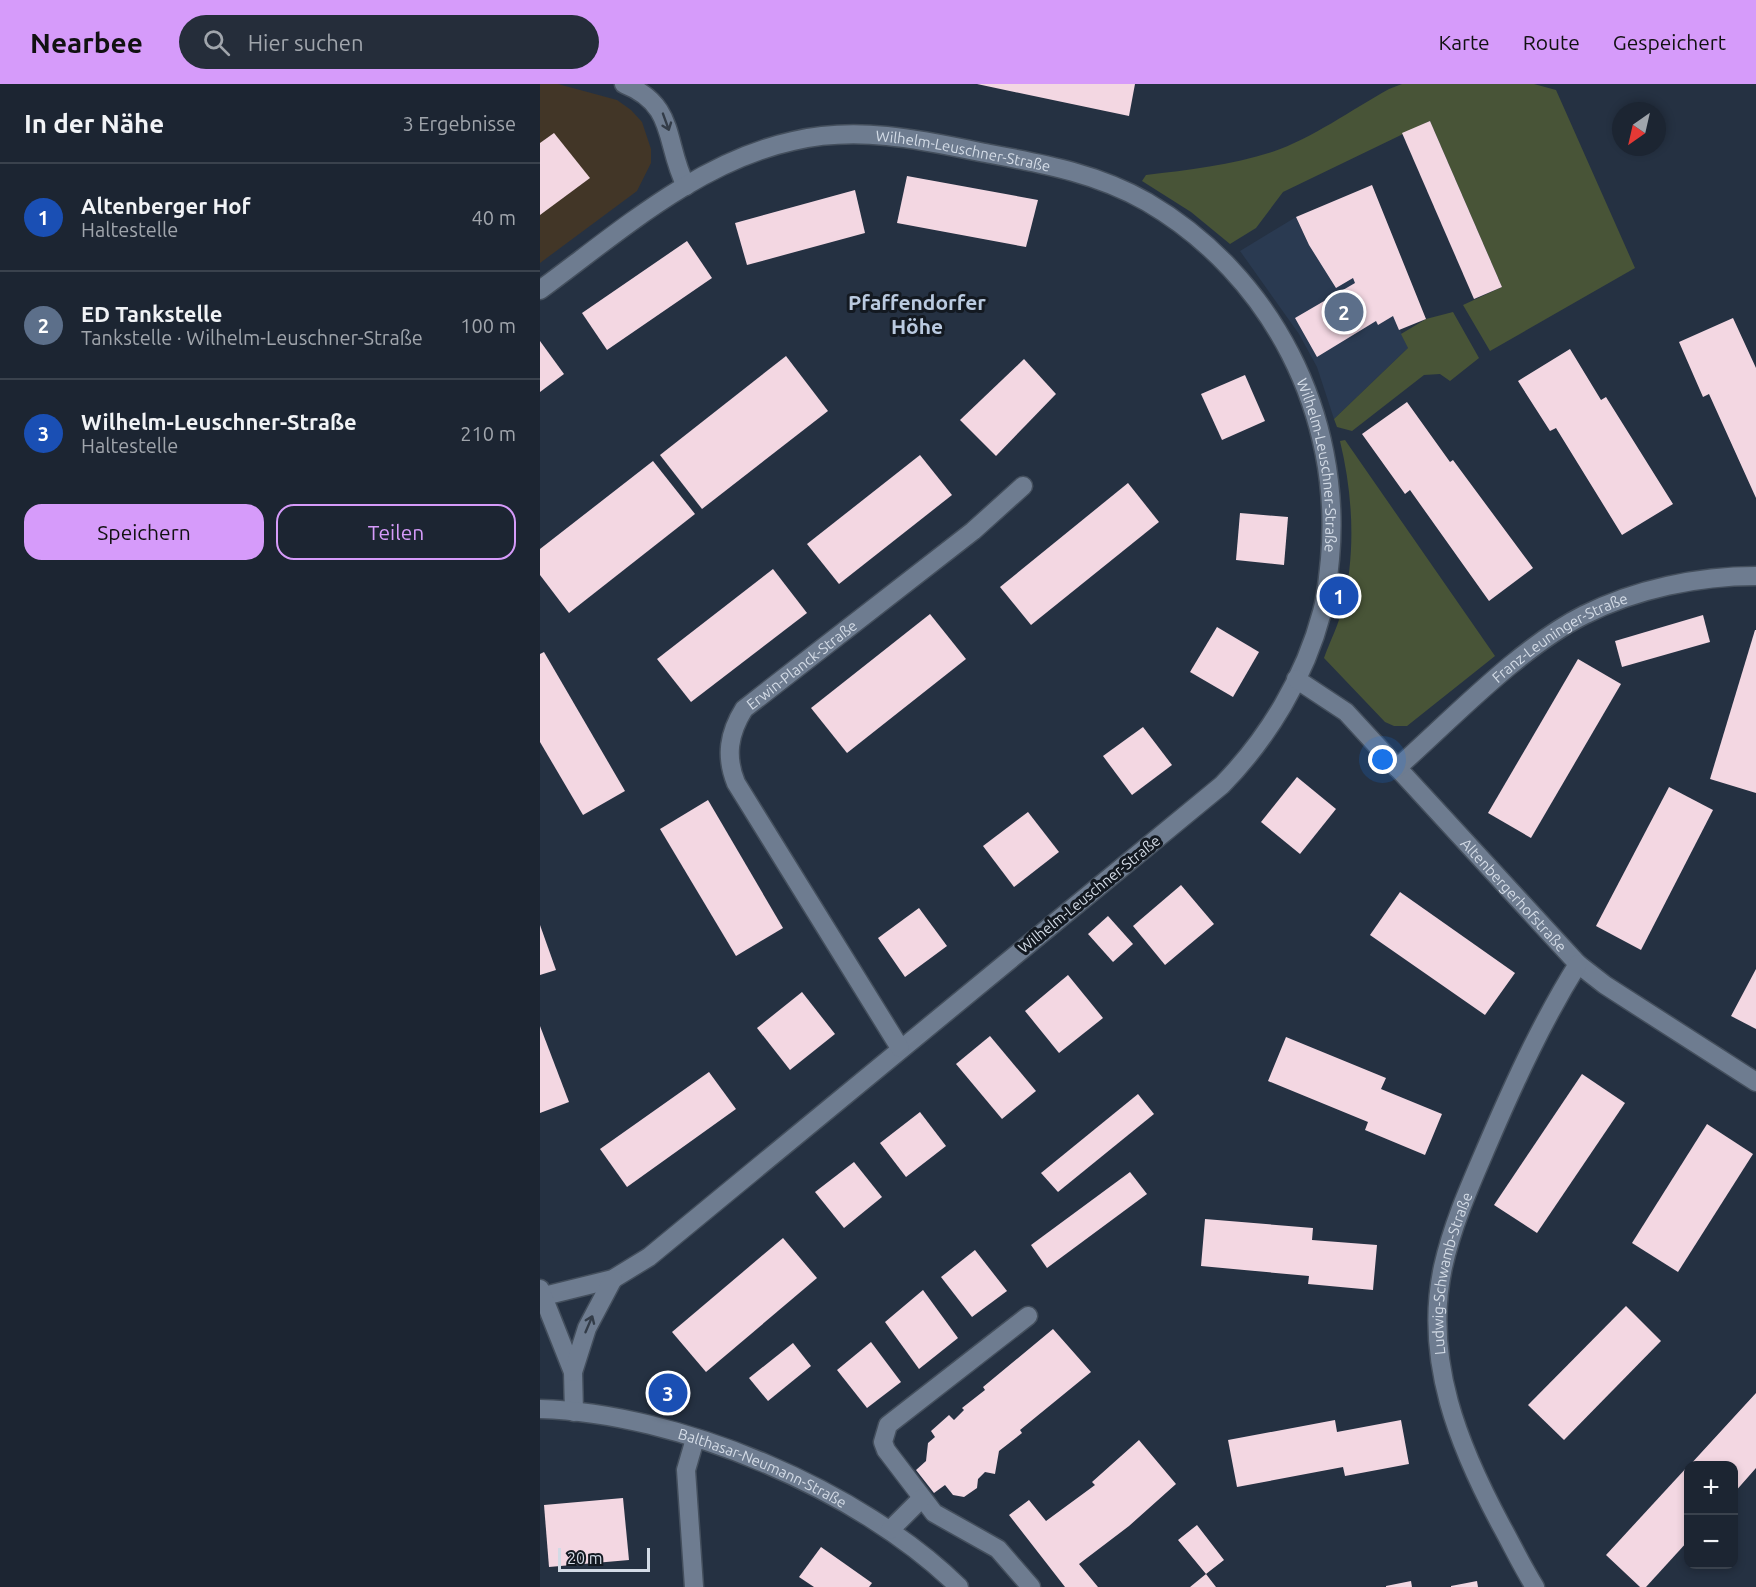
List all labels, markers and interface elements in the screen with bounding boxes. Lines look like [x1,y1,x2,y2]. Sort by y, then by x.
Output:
search box [179,15,599,69]
icon: search [200,26,233,59]
text: Nearbee [30,27,143,58]
text: Hier suchen [248,30,364,55]
text: Karte [1438,30,1490,54]
text: Route [1523,30,1580,54]
text: Gespeichert [1613,30,1726,54]
north arrow [1612,102,1666,156]
text: In der Nähe [24,109,164,138]
text: 3 Ergebnisse [402,112,516,135]
one-way arrow [661,112,672,131]
street label: Wilhelm-Leuschner-Straße [875,127,1052,174]
text: Altenberger Hof [81,193,251,218]
text: 1 [38,206,49,229]
text: 40 m [472,206,516,229]
text: Haltestelle [81,218,178,241]
district label: Pfaffendorfer Höhe [848,290,986,338]
pin: 2 [1324,290,1364,334]
text: ED Tankstelle [81,301,222,326]
text: 2 [38,314,49,337]
text: 100 m [460,314,516,337]
text: Tankstelle · Wilhelm-Leuschner-Straße [81,326,423,349]
street label: Wilhelm-Leuschner-Straße [1294,376,1340,553]
text: Wilhelm-Leuschner-Straße [81,409,357,434]
text: 3 [38,422,49,445]
text: 210 m [460,422,516,445]
text: Haltestelle [81,434,178,457]
button: Speichern [24,504,264,560]
button: Teilen [276,504,516,560]
pin: 1 [1320,574,1358,618]
street label: Franz-Leuninger-Straße [1488,589,1630,686]
street label: Erwin-Planck-Straße [743,616,860,713]
your location [1368,745,1397,774]
street label: Wilhelm-Leuschner-Straße [1015,832,1163,956]
street label: Altenbergerhofstraße [1458,834,1570,955]
street label: Ludwig-Schwamb-Straße [1429,1189,1475,1356]
one-way arrow [584,1315,595,1333]
pin: 3 [648,1370,688,1416]
street label: Balthasar-Neumann-Straße [676,1424,850,1511]
map controls [1684,1461,1738,1569]
button: + [1684,1461,1738,1515]
button: − [1684,1515,1738,1569]
scale bar [558,1545,650,1572]
text: 20 m [567,1549,603,1567]

